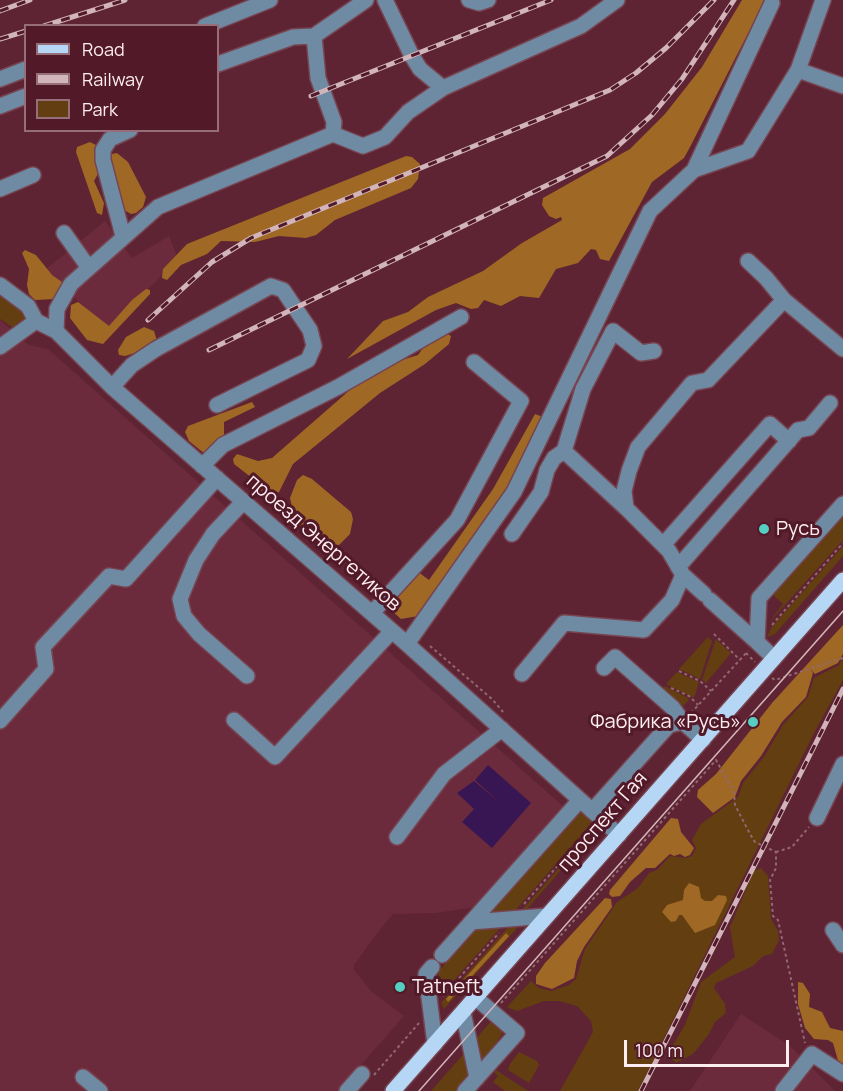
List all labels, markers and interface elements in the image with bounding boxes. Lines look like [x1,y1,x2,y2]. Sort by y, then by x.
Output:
legend [24,24,219,132]
text: Road [82,37,125,61]
text: Railway [82,67,144,91]
text: Park [82,97,118,121]
street label: проезд Энергетиков [241,469,405,617]
place label: Русь [776,517,820,541]
marker: Русь [757,522,771,536]
place label: Фабрика «Русь» [590,710,741,734]
marker: Фабрика «Русь» [746,715,760,729]
street label: проспект Гая [553,767,653,877]
place label: Tatneft [412,975,480,999]
marker: Tatneft [393,980,407,994]
scale bar [627,1028,792,1066]
text: 100 m [635,1038,683,1062]

